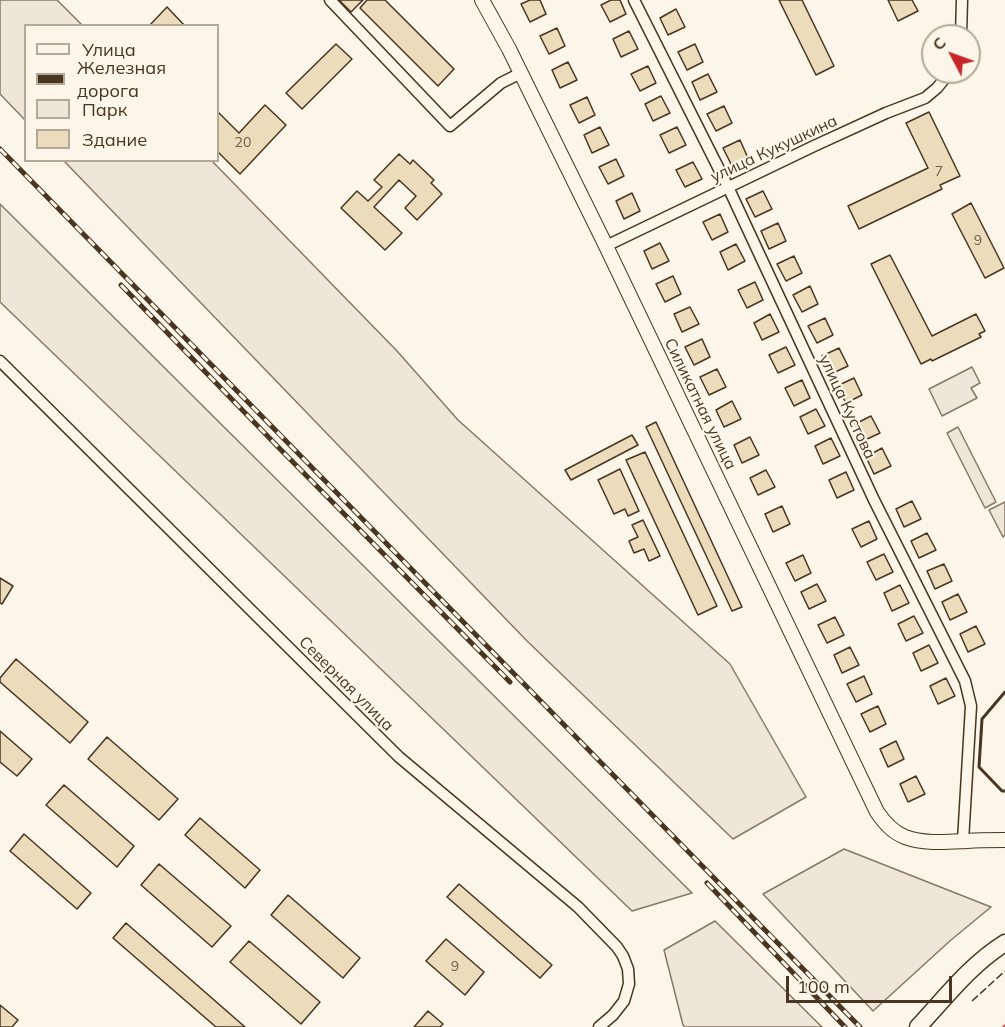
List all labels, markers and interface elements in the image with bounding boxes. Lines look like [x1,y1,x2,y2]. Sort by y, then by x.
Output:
legend [24,24,219,162]
north arrow [921,24,981,84]
text: С [928,33,950,54]
text: Улица [82,38,136,61]
text: Железная дорога [77,56,166,102]
text: Парк [82,98,127,121]
street label: улица Кукушкина [708,111,840,187]
text: Здание [82,128,147,151]
house number: 20 [235,135,251,151]
house number: 7 [935,164,943,180]
house number: 9 [974,233,982,249]
street label: Силикатная улица [660,335,740,473]
street label: улица Кустова [814,352,880,462]
street label: Северная улица [295,633,397,735]
house number: 9 [451,959,459,975]
scale bar [789,964,956,1002]
text: 100 m [797,975,850,998]

